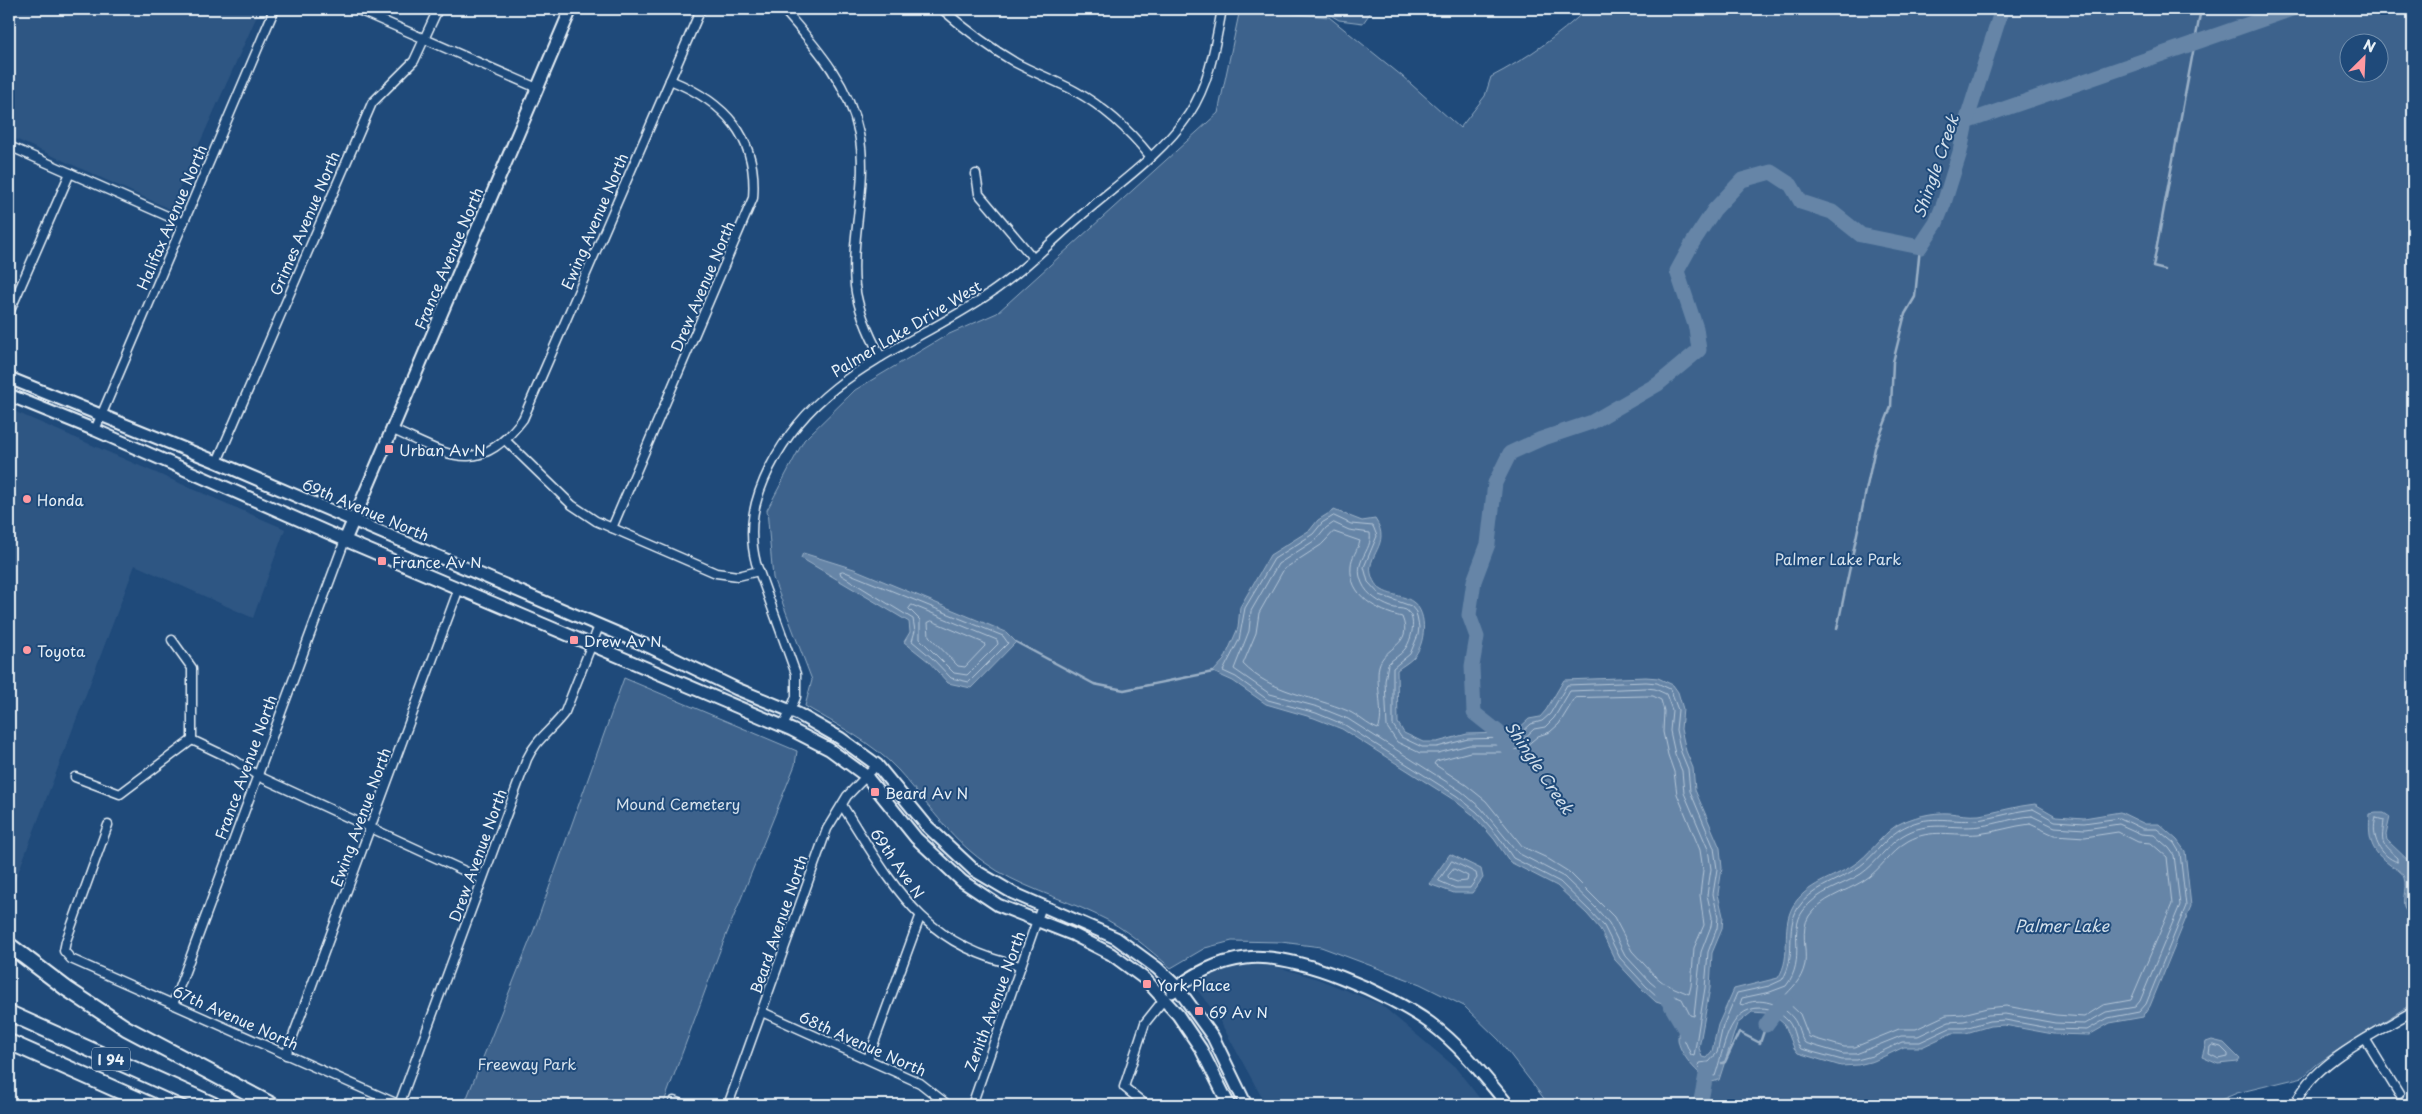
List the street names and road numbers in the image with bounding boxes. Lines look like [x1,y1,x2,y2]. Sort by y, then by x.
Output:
street label: Halifax Avenue North [130,141,212,293]
street label: Grimes Avenue North [263,147,345,299]
street label: Ewing Avenue North [555,149,633,293]
street label: France Avenue North [408,183,488,333]
street label: Drew Avenue North [664,217,740,355]
street label: Palmer Lake Drive West [827,274,985,382]
street label: 69th Avenue North [299,472,433,546]
street label: France Avenue North [208,691,282,843]
street label: Ewing Avenue North [324,744,396,890]
street label: Drew Avenue North [442,785,512,925]
street label: 69th Ave N [865,823,931,903]
street label: Beard Avenue North [743,851,813,997]
street label: Zenith Avenue North [958,928,1030,1074]
street label: 67th Avenue North [170,979,302,1055]
street label: 68th Avenue North [796,1005,930,1081]
road number: I 94 [92,1048,130,1070]

